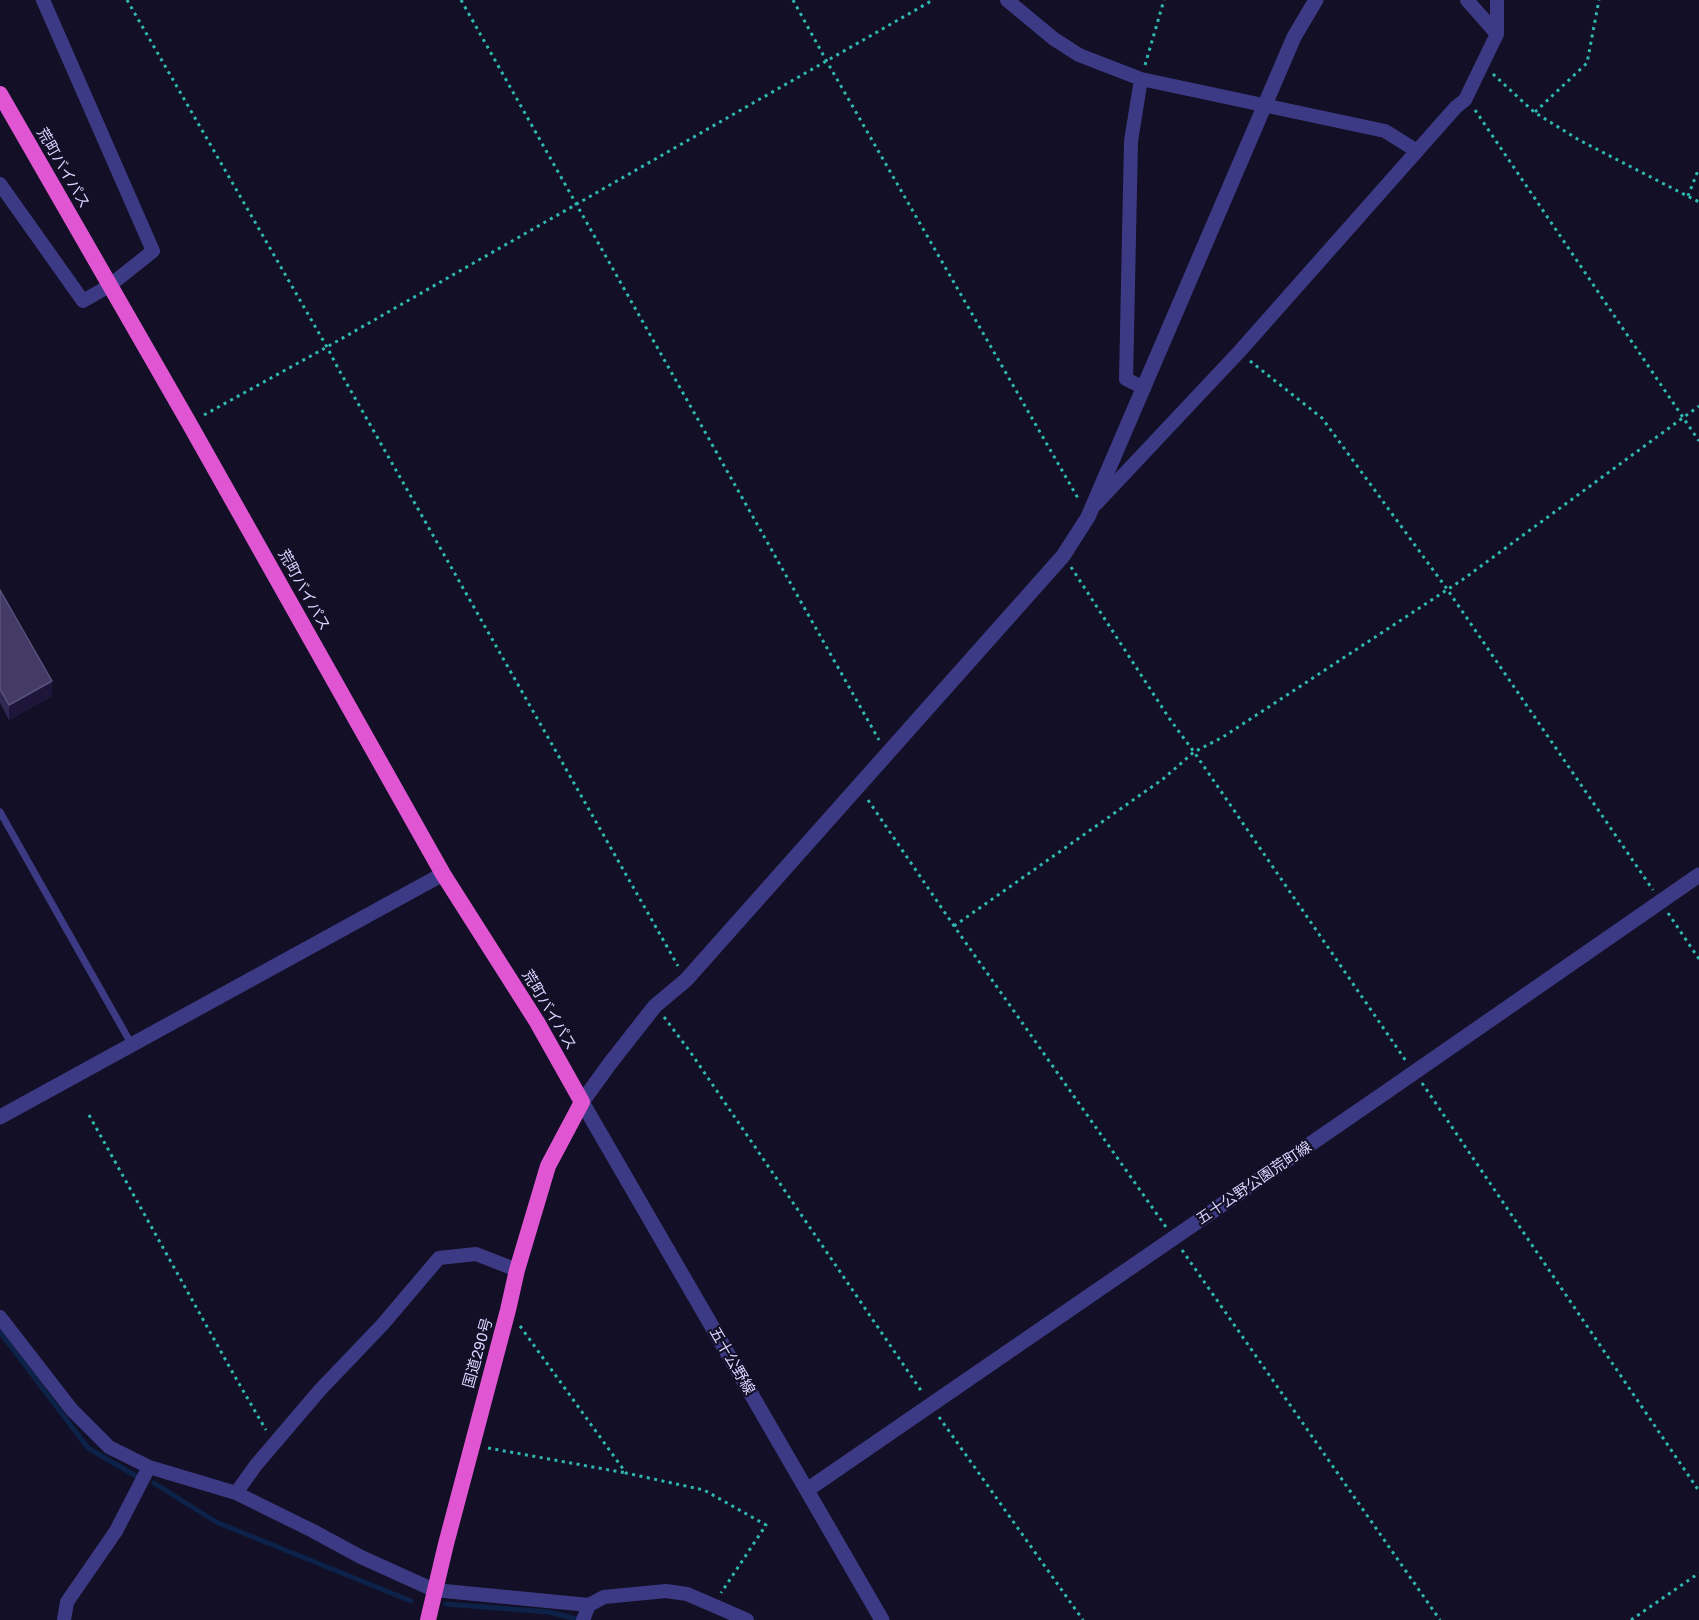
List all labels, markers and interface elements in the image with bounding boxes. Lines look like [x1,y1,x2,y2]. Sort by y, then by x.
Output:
street label: 荒町バイパス [33,125,93,211]
street label: 荒町バイパス [274,546,334,634]
street label: 荒町バイパス [518,967,580,1053]
street label: 五十公野公園荒町線 [1193,1138,1315,1228]
street label: 国道290号 [459,1316,497,1390]
street label: 五十公野線 [705,1324,759,1398]

